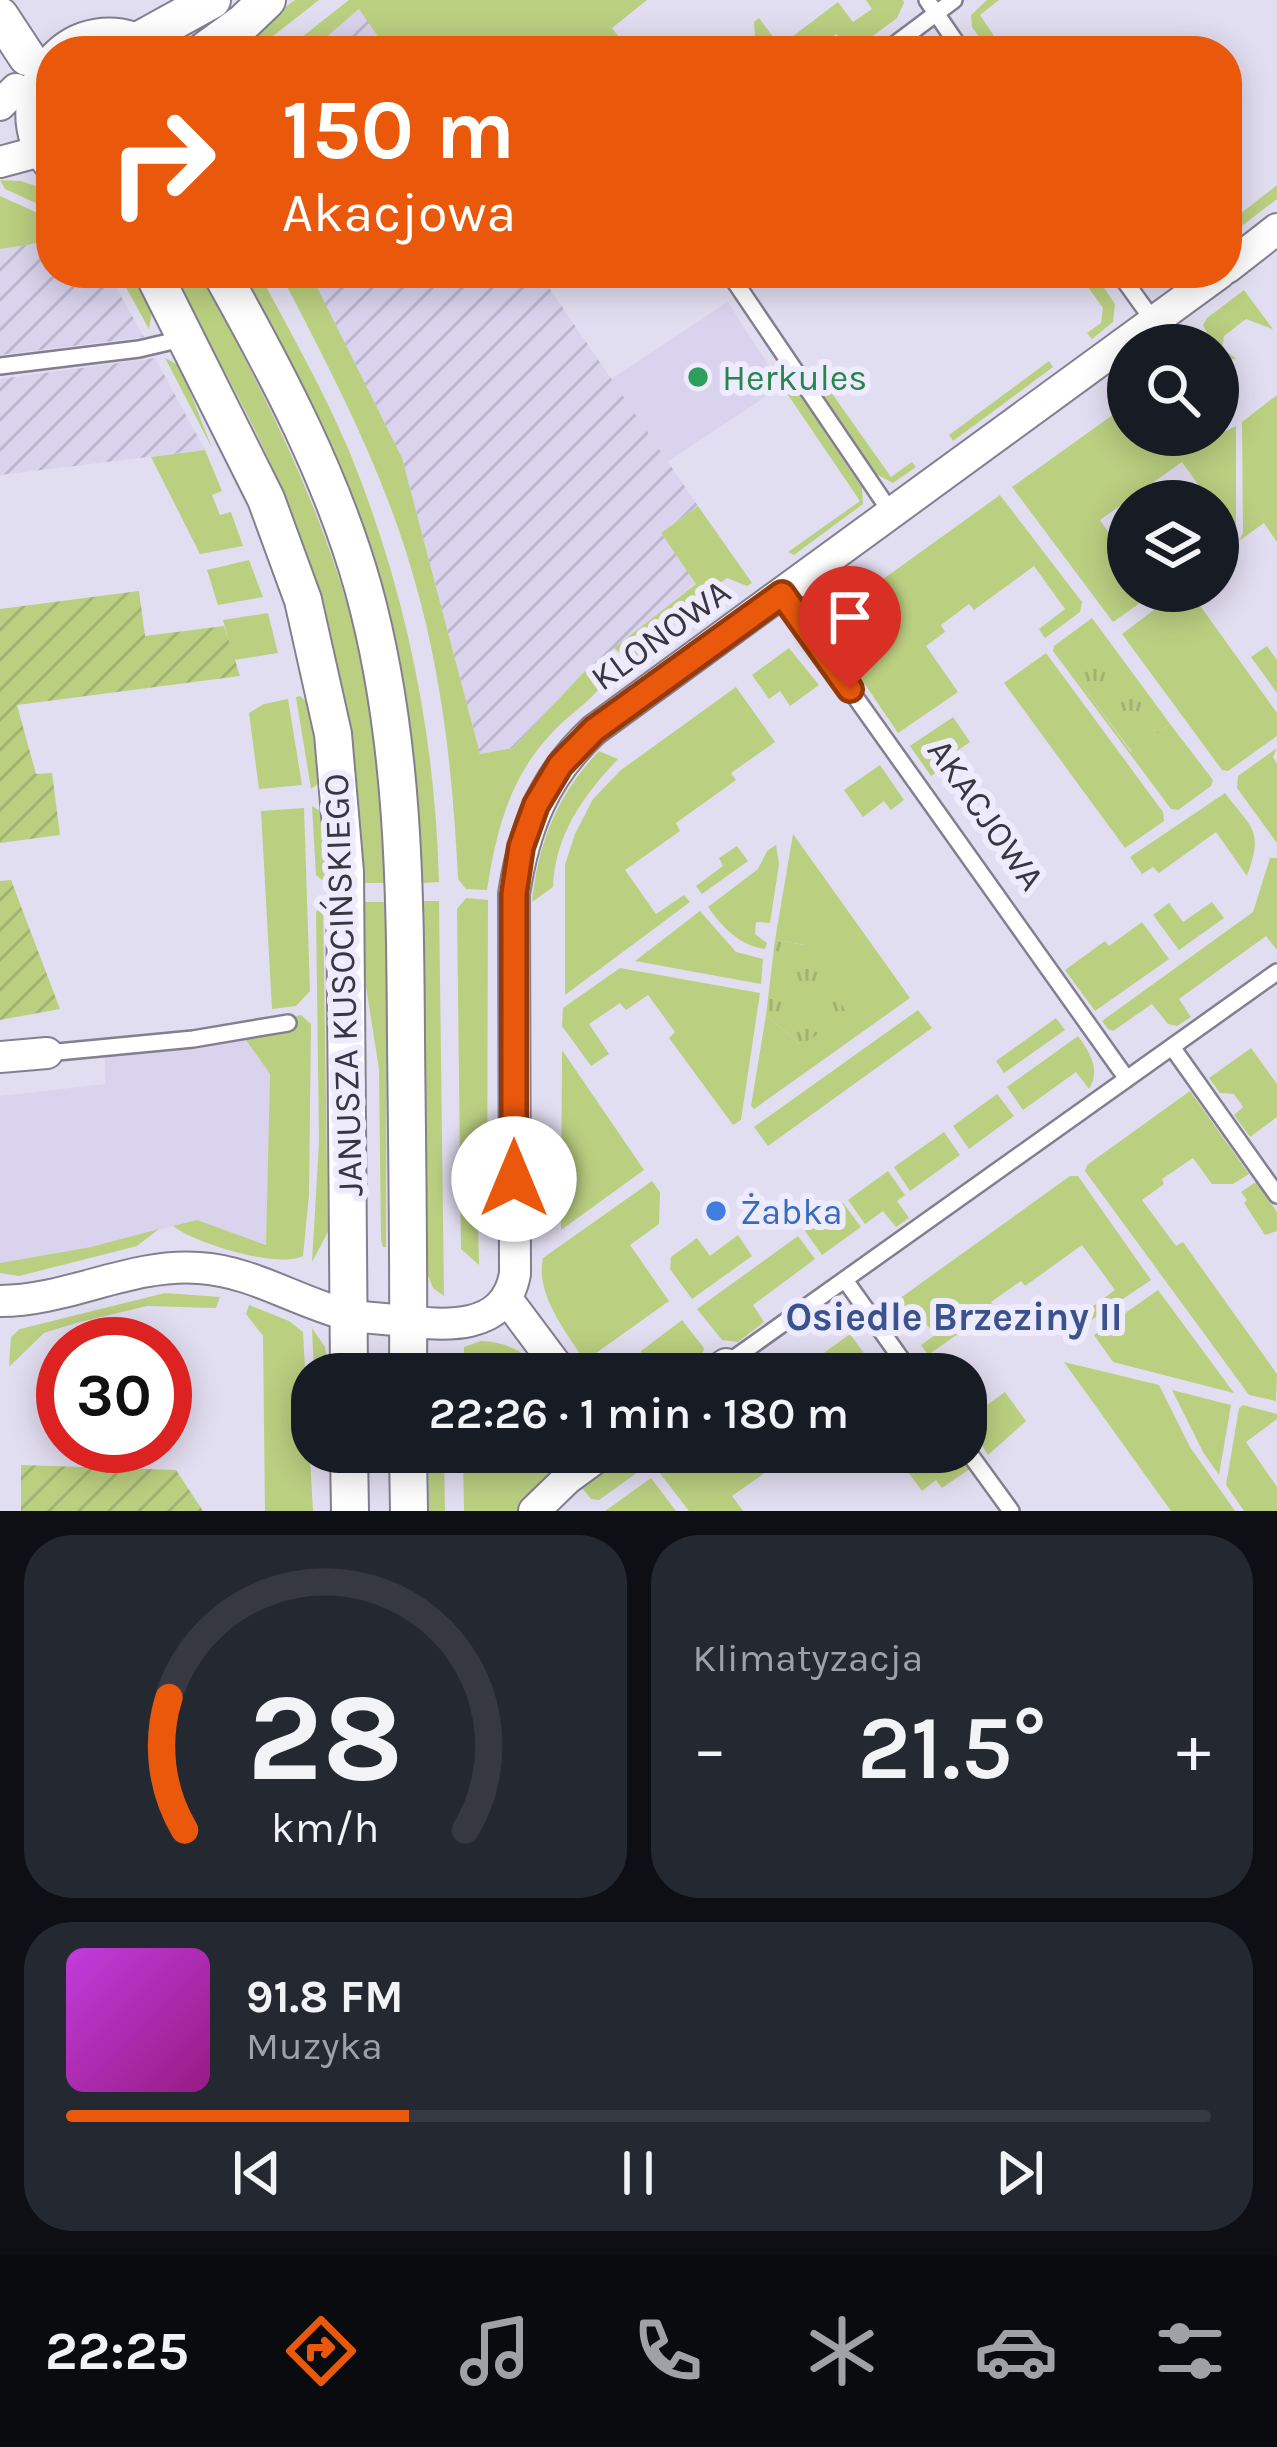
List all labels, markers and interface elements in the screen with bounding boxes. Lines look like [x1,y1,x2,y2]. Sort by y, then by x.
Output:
text: 150 m [282,81,515,179]
icon: right [84,84,240,240]
text: Akacjowa [282,181,516,245]
map controls [1107,324,1239,612]
button: search [1107,324,1239,456]
place label: Herkules [722,357,867,399]
marker: Herkules [685,364,711,390]
button: layers [1107,480,1239,612]
pin [799,566,901,689]
street label: KLONOWA [583,570,738,699]
icon: arrive [817,584,883,650]
street label: AKACJOWA [919,731,1054,898]
street label: JANUSZA KUSOCIŃSKIEGO [314,773,371,1197]
position arrow [451,1116,577,1242]
place label: Żabka [740,1191,843,1233]
marker: Żabka [703,1198,729,1224]
district label: Osiedle Brzeziny II [785,1294,1123,1340]
speed limit sign: 30 [36,1317,192,1473]
text: 22:26 · 1 min · 180 m [429,1387,849,1439]
text: Klimatyzacja [693,1635,923,1681]
text: 28 [247,1665,403,1810]
text: 21.5° [857,1695,1046,1801]
text: − [693,1710,727,1788]
text: + [1176,1710,1211,1788]
text: km/h [271,1802,380,1852]
text: 91.8 FM [246,1971,404,2023]
text: Muzyka [246,2023,383,2069]
icon: previous [224,2140,290,2206]
icon: pause [605,2140,671,2206]
icon: next [987,2140,1053,2206]
icon: directions [279,2309,363,2393]
icon: music [453,2309,537,2393]
icon: phone [626,2309,710,2393]
icon: climate [800,2309,884,2393]
icon: car [974,2309,1058,2393]
icon: filters [1148,2309,1232,2393]
text: 22:25 [45,2319,189,2383]

